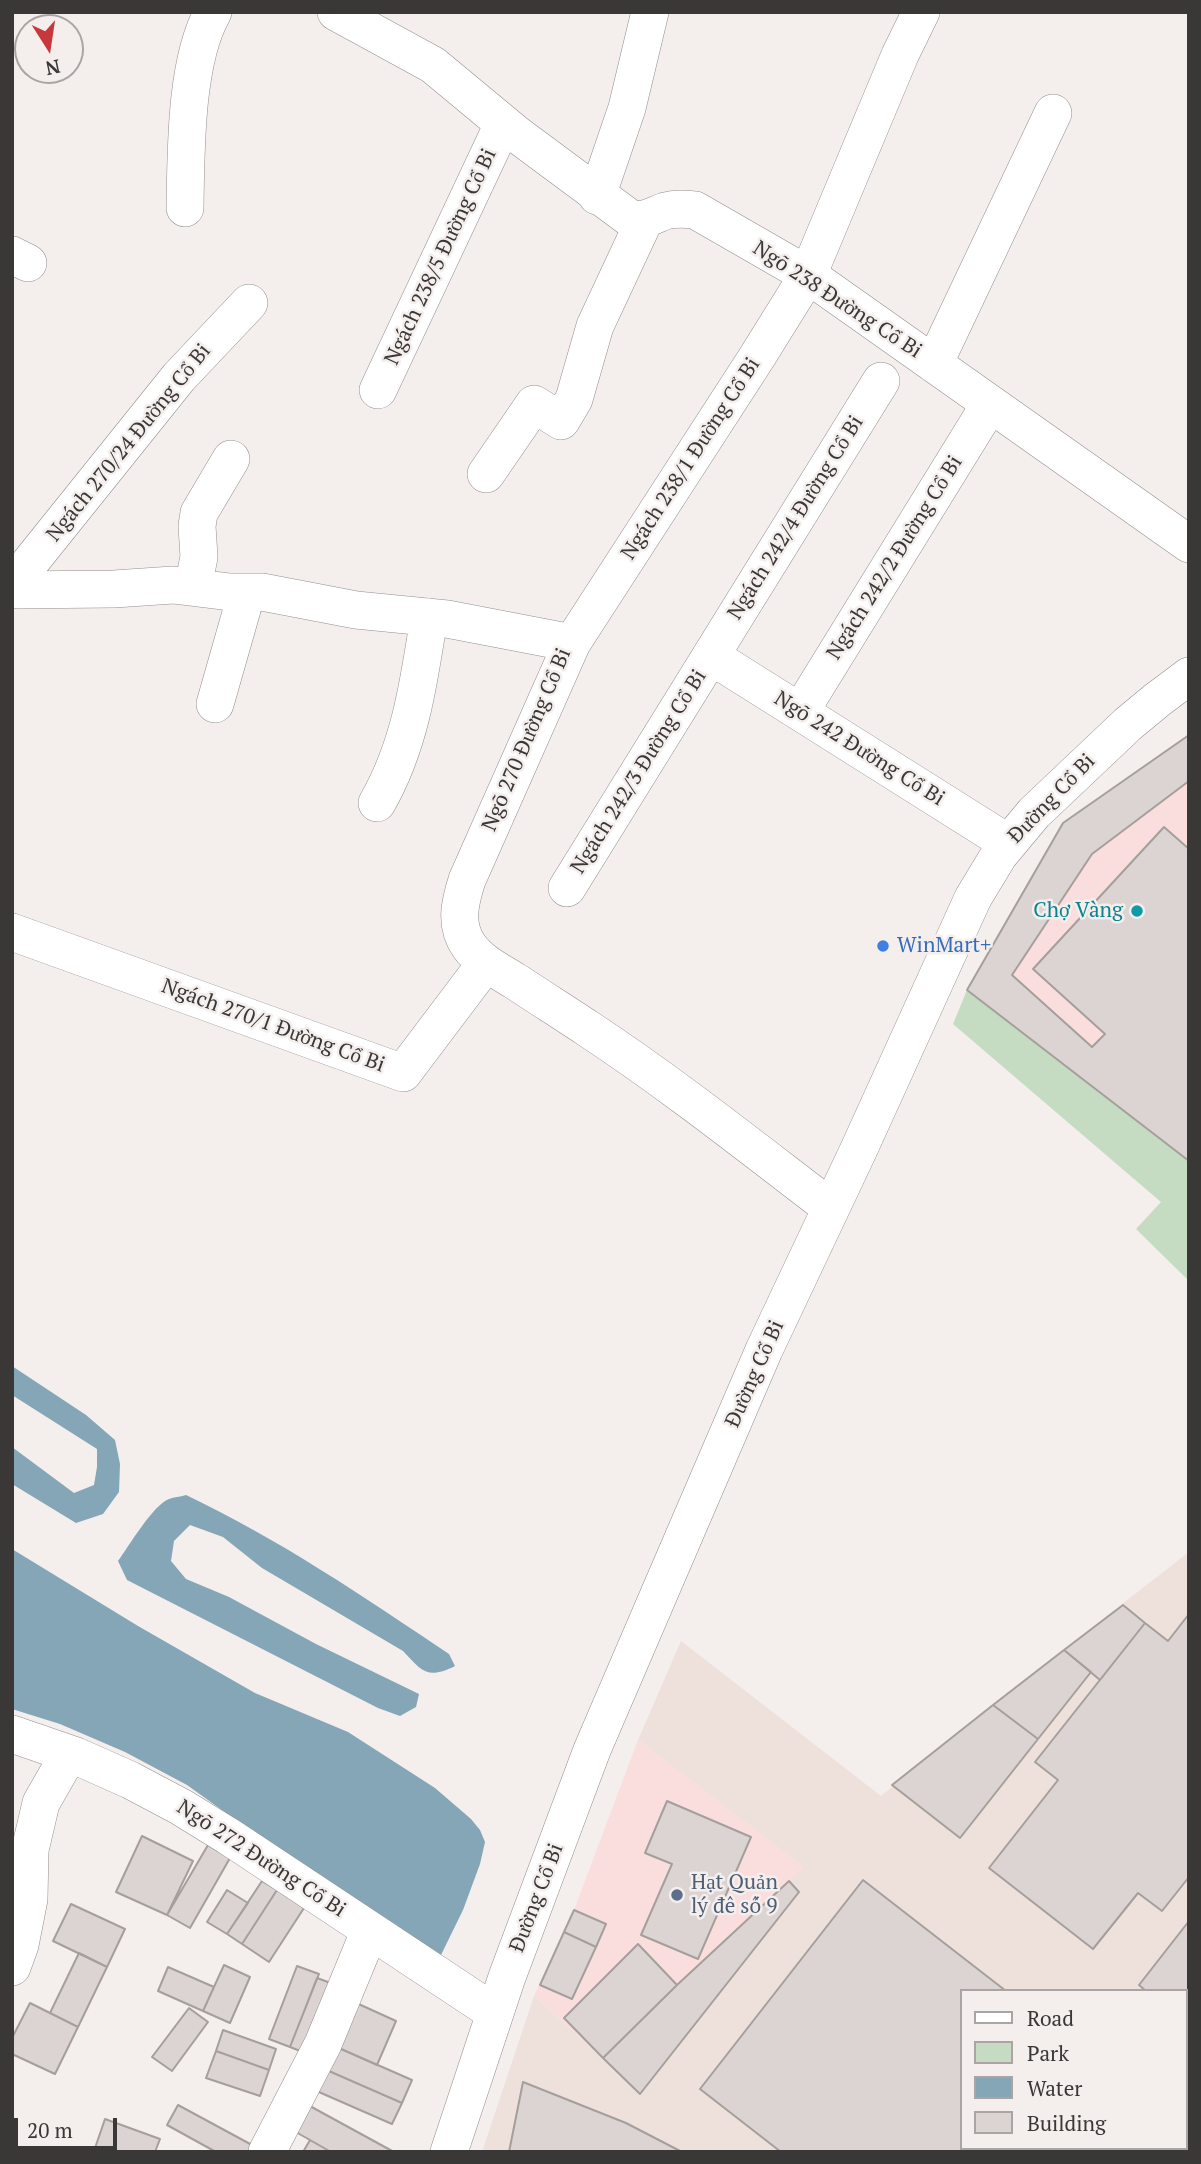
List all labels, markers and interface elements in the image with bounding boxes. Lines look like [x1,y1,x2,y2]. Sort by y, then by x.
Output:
north arrow [14,14,84,84]
text: N [43,54,63,82]
street label: Ngách 238/5 Đường Cổ Bi [380,145,502,369]
street label: Ngõ 238 Đường Cổ Bi [748,236,926,364]
street label: Ngách 270/24 Đường Cổ Bi [42,339,216,547]
street label: Ngách 238/1 Đường Cổ Bi [616,353,766,565]
street label: Ngách 242/4 Đường Cổ Bi [723,411,869,625]
street label: Ngách 242/2 Đường Cổ Bi [822,451,968,665]
street label: Ngõ 270 Đường Cổ Bi [477,645,577,835]
street label: Ngách 242/3 Đường Cổ Bi [566,665,712,879]
street label: Ngõ 242 Đường Cổ Bi [769,686,949,812]
street label: Đường Cổ Bi [1003,749,1101,849]
place label: Chợ Vàng [1033,898,1123,924]
marker: Chợ Vàng [1129,903,1145,919]
place label: WinMart+ [897,933,991,959]
marker: WinMart+ [875,938,891,954]
street label: Ngách 270/1 Đường Cổ Bi [158,974,388,1078]
street label: Đường Cổ Bi [720,1317,790,1431]
street label: Ngõ 272 Đường Cổ Bi [172,1795,350,1923]
street label: Đường Cổ Bi [505,1840,569,1956]
place label: Hạt Quản lý đê số 9 [691,1870,778,1920]
marker: Hạt Quản lý đê số 9 [669,1887,685,1903]
legend [960,1989,1187,2150]
text: Road [1027,2004,1074,2032]
text: Park [1027,2039,1069,2067]
text: Water [1027,2074,1082,2102]
scale bar [18,2104,121,2148]
text: Building [1027,2109,1106,2137]
text: 20 m [27,2116,73,2144]

